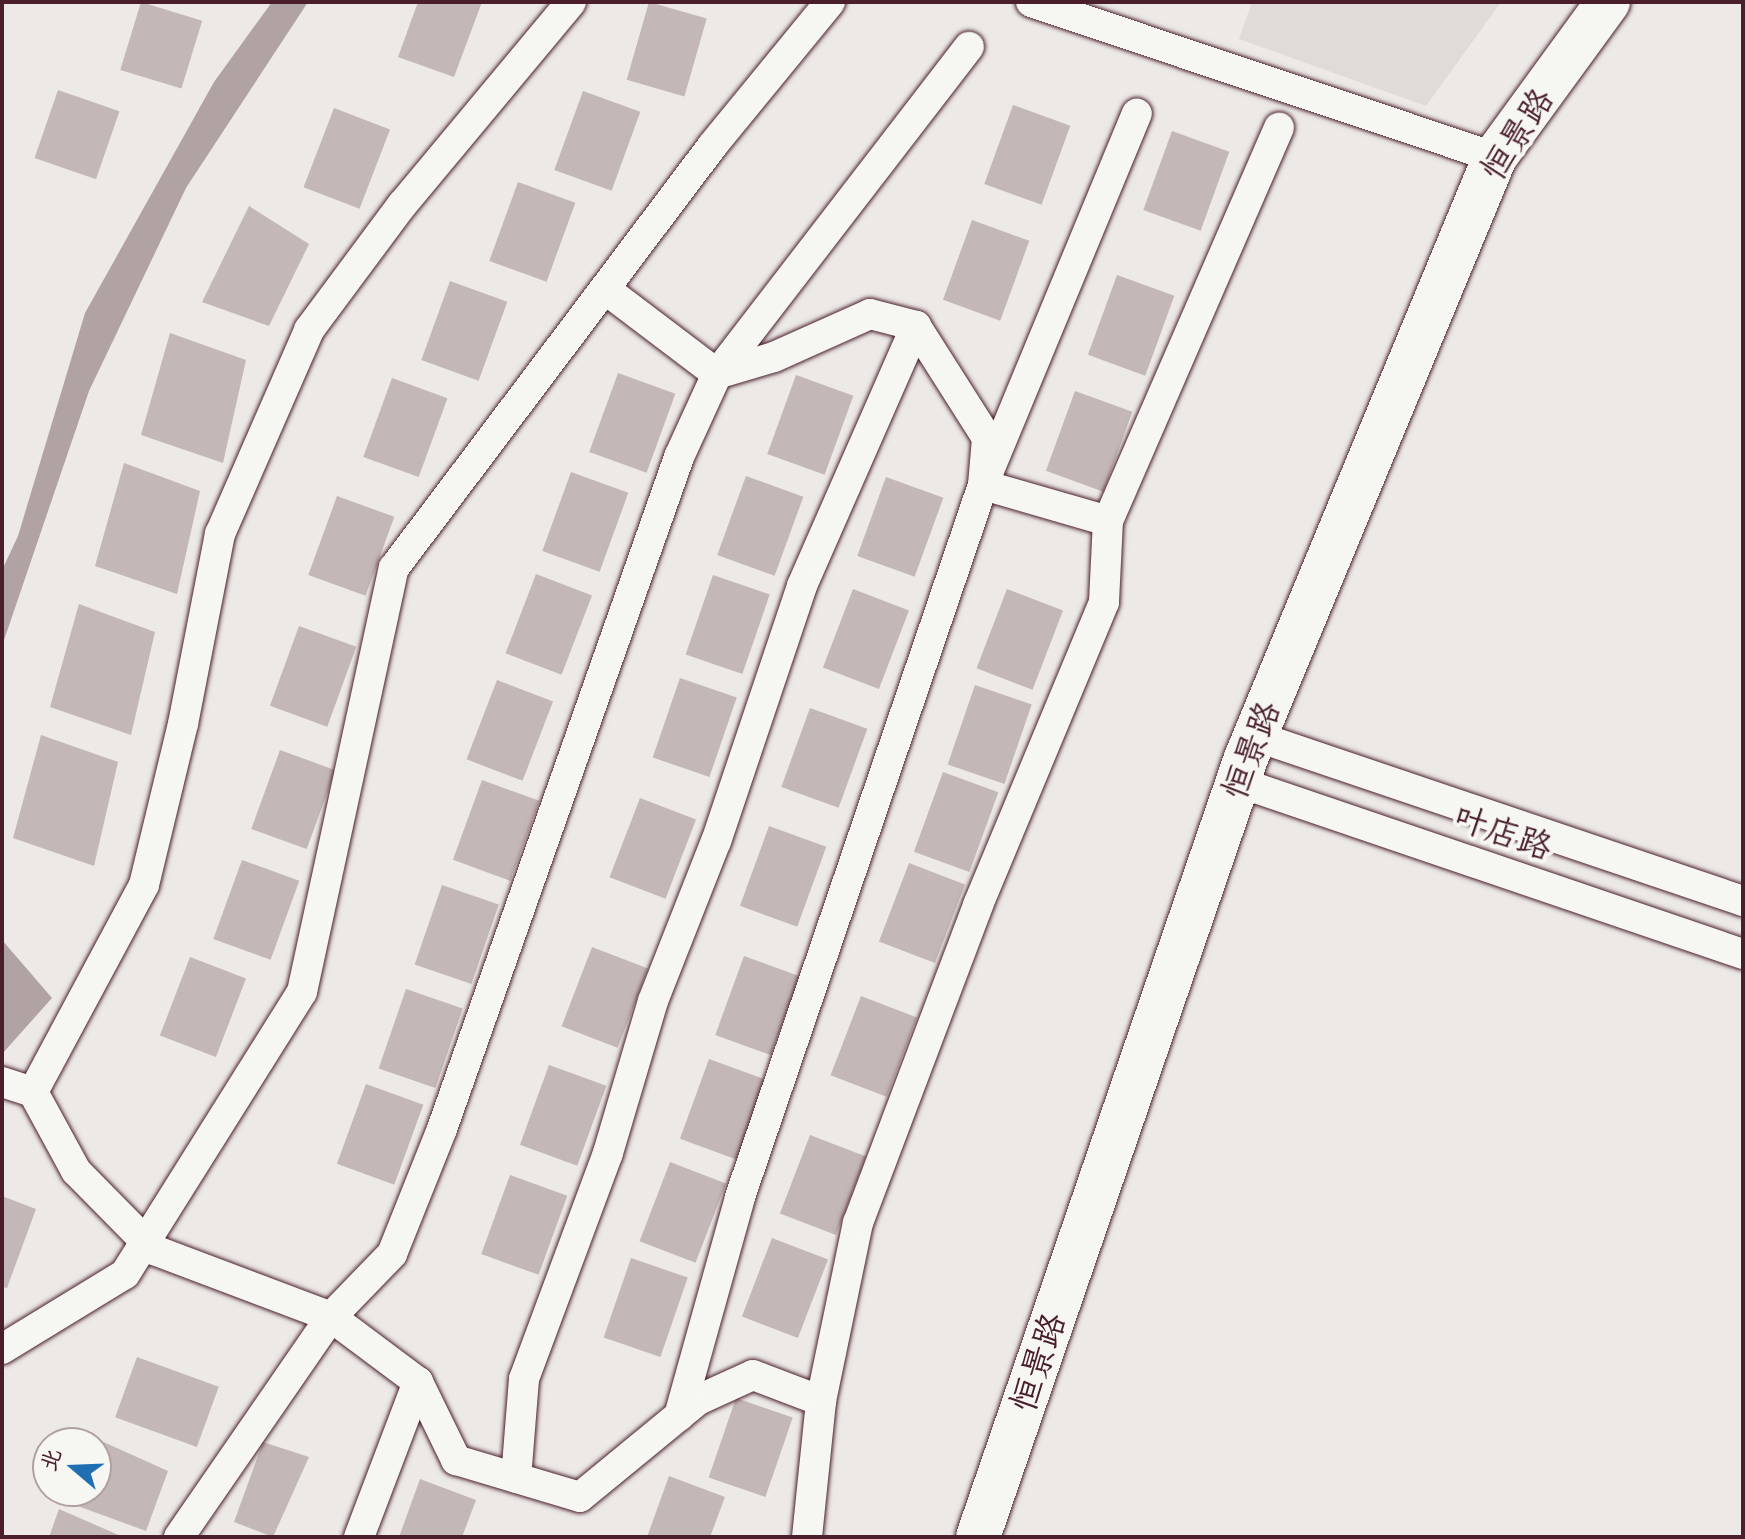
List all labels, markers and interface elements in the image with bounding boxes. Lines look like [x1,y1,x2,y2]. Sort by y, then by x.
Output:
street label: 恒景路 [1472,80,1562,188]
street label: 恒景路 [1214,695,1288,805]
street label: 叶店路 [1448,796,1558,868]
street label: 恒景路 [1002,1307,1074,1417]
north arrow [32,1427,112,1507]
text: 北 [34,1445,67,1474]

